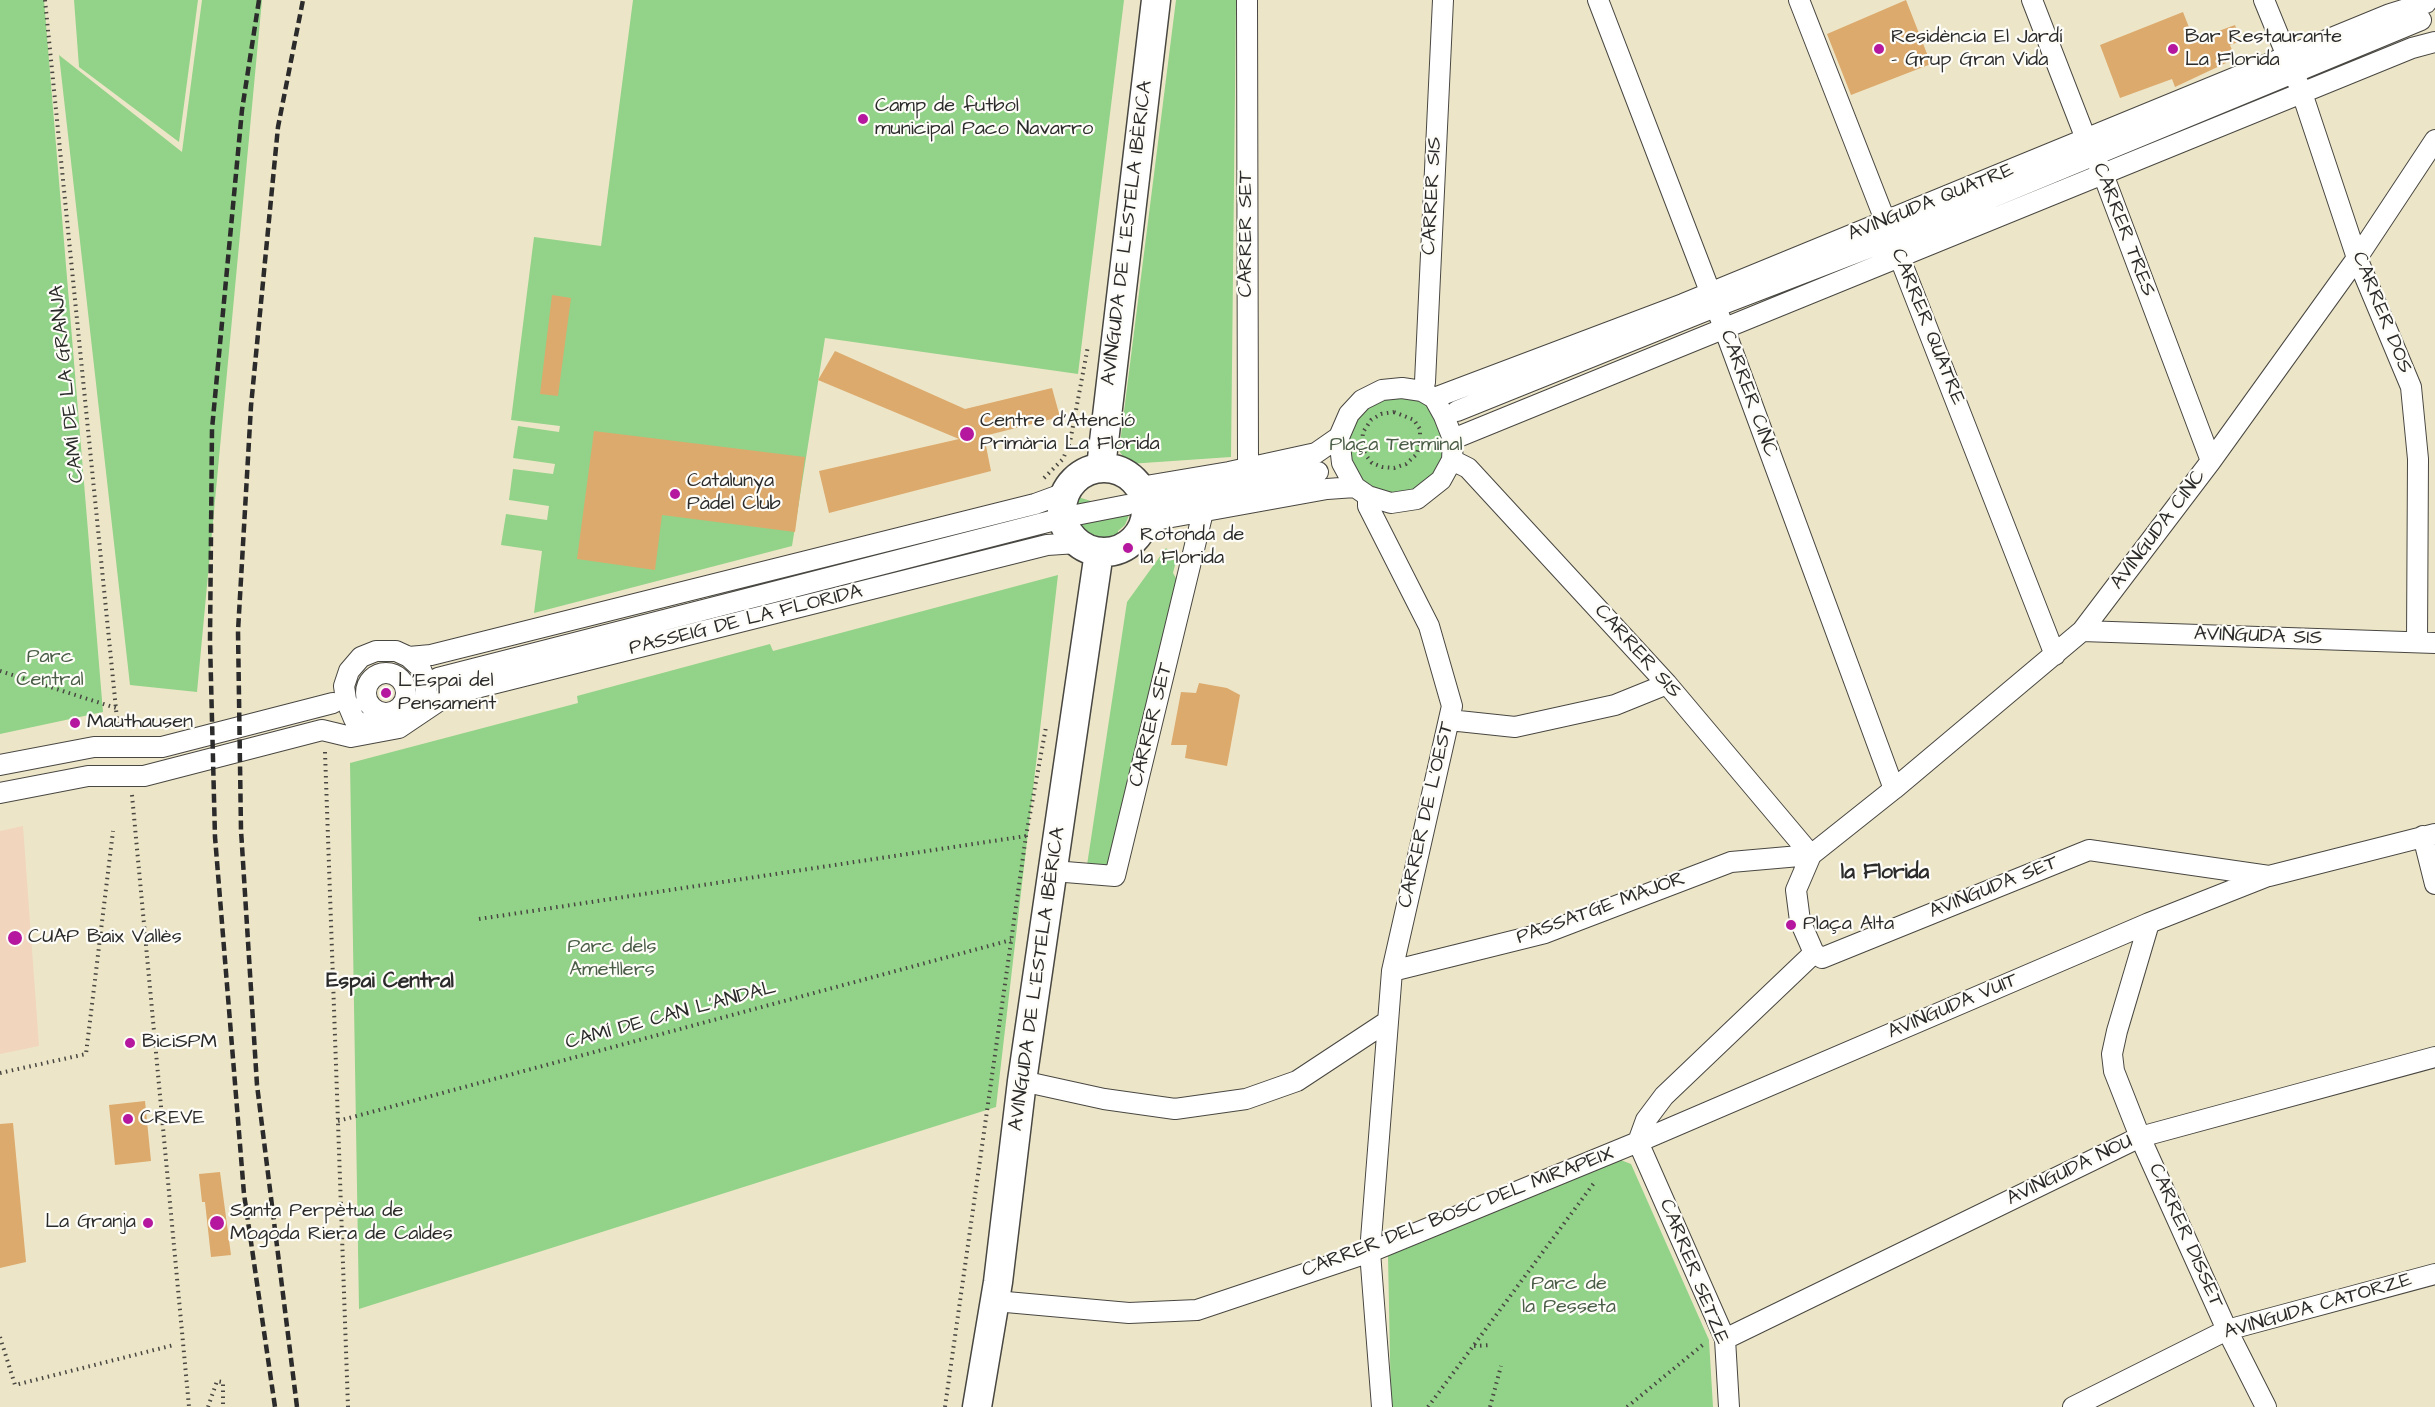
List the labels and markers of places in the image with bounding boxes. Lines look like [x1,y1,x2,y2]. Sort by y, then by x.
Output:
place label: Residència El Jardí - Grup Gran Vida [1891,26,2062,73]
place label: Bar Restaurante La Florida [2185,26,2342,73]
marker: Residència El Jardí - Grup Gran Vida [1872,42,1886,56]
marker: Bar Restaurante La Florida [2166,42,2180,56]
place label: Camp de futbol municipal Paco Navarro [875,95,1093,142]
marker: Camp de futbol municipal Paco Navarro [856,112,870,126]
place label: Centre d'Atenció Primària La Florida [980,410,1160,457]
marker: Centre d'Atenció Primària La Florida [958,425,976,443]
place label: Catalunya Pàdel Club [687,470,781,517]
marker: Catalunya Pàdel Club [668,487,682,501]
place label: Rotonda de la Florida [1140,524,1244,571]
marker: Rotonda de la Florida [1121,541,1135,555]
place label: L'Espai del Pensament [398,670,496,717]
marker: L'Espai del Pensament [379,686,393,700]
place label: Mauthausen [87,711,193,735]
marker: Mauthausen [68,716,82,730]
place label: Plaça Alta [1803,913,1894,937]
marker: Plaça Alta [1784,918,1798,932]
place label: CUAP Baix Vallès [28,926,182,950]
marker: CUAP Baix Vallès [6,929,24,947]
place label: BiciSPM [142,1031,217,1055]
marker: BiciSPM [123,1036,137,1050]
place label: CREVE [140,1107,205,1131]
marker: CREVE [121,1112,135,1126]
place label: Santa Perpètua de Mogoda Riera de Caldes [230,1200,453,1247]
place label: La Granja [45,1211,136,1235]
marker: Santa Perpètua de Mogoda Riera de Caldes [208,1214,226,1232]
marker: La Granja [141,1216,155,1230]

